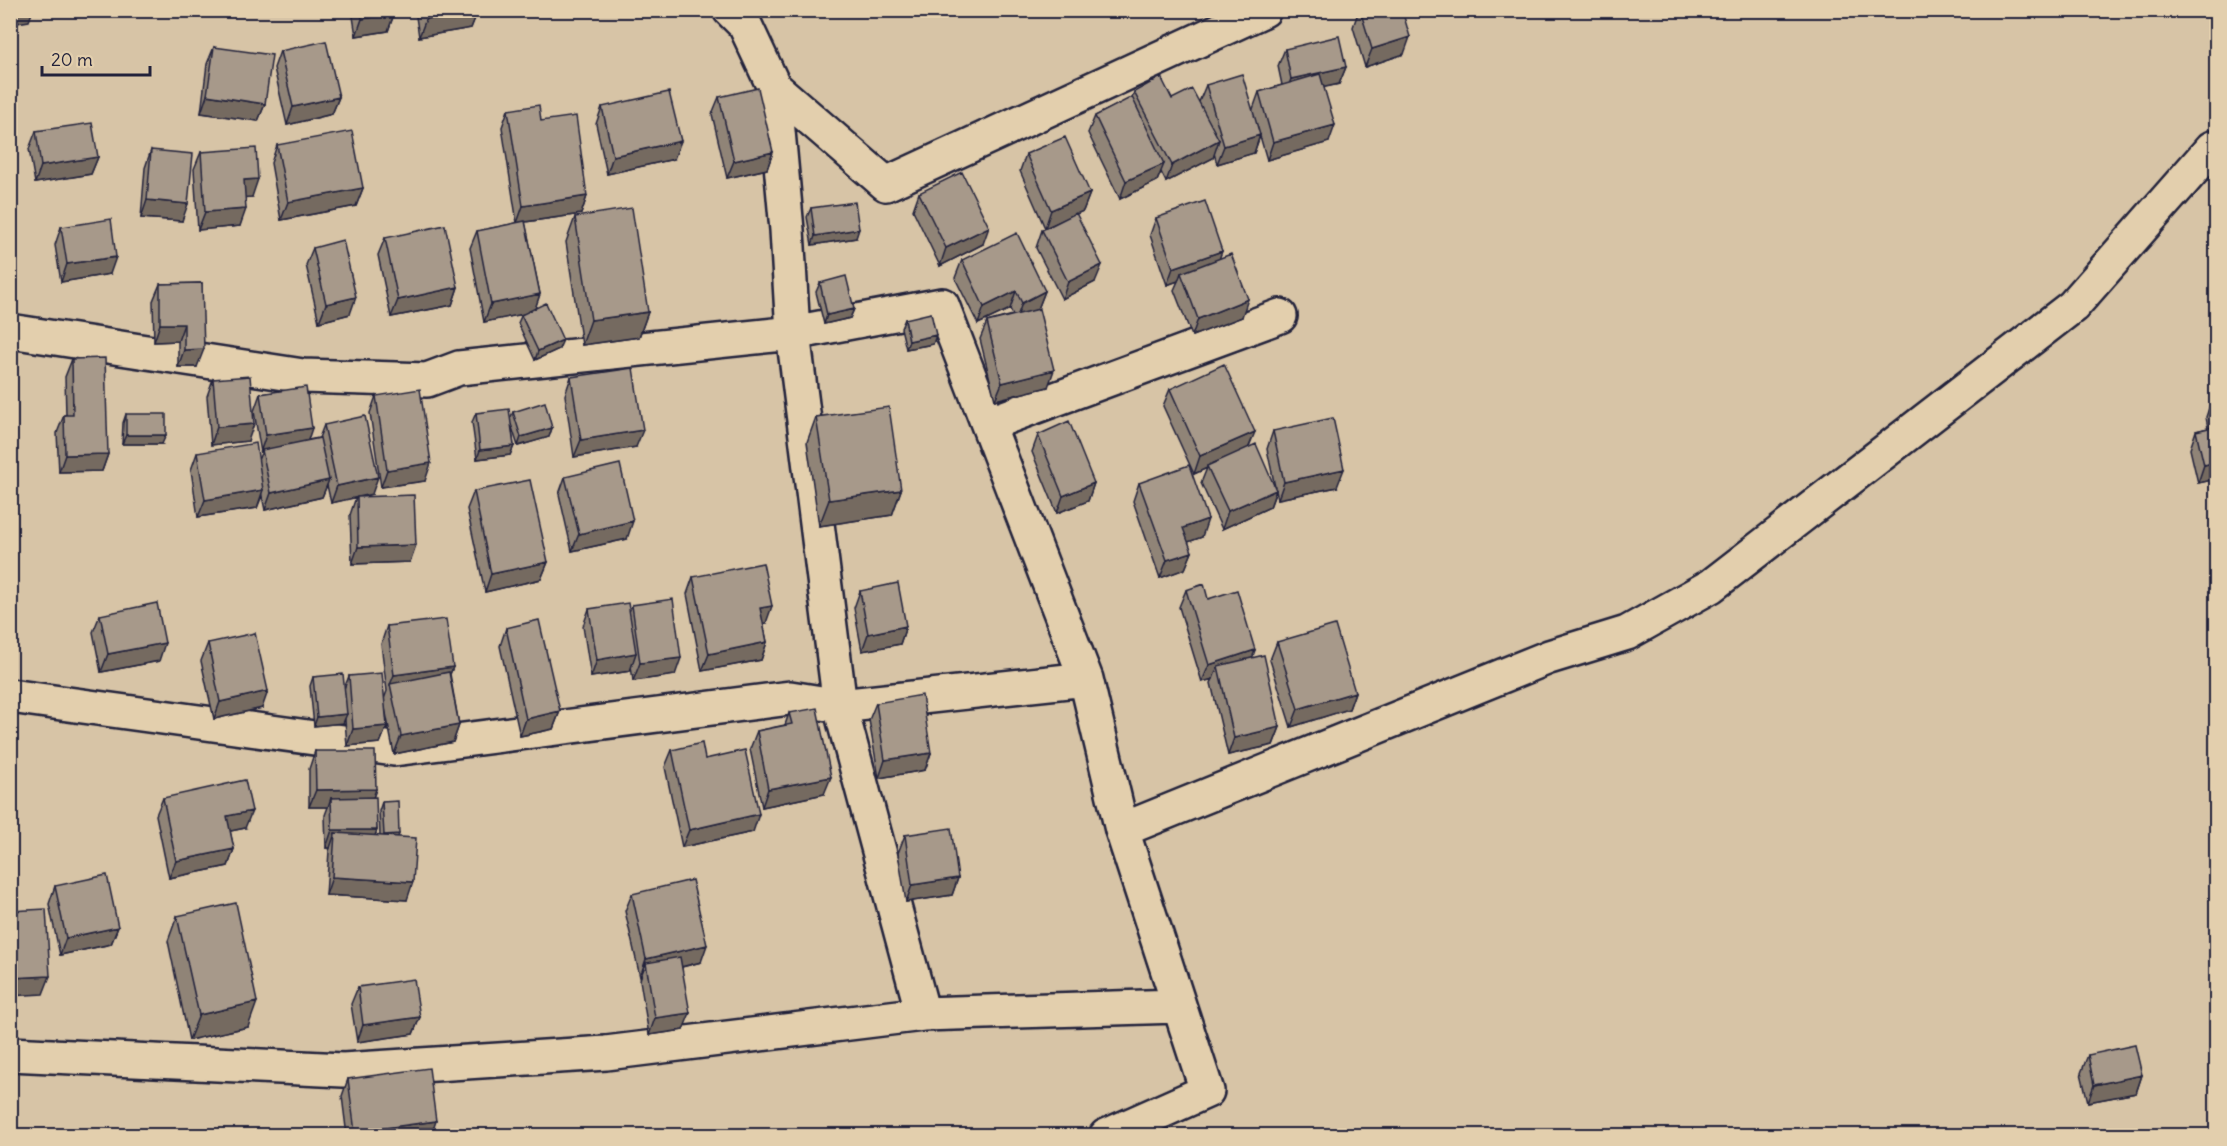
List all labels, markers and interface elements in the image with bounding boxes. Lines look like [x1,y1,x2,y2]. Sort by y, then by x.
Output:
scale bar [42,39,150,77]
text: 20 m [51,48,93,71]

